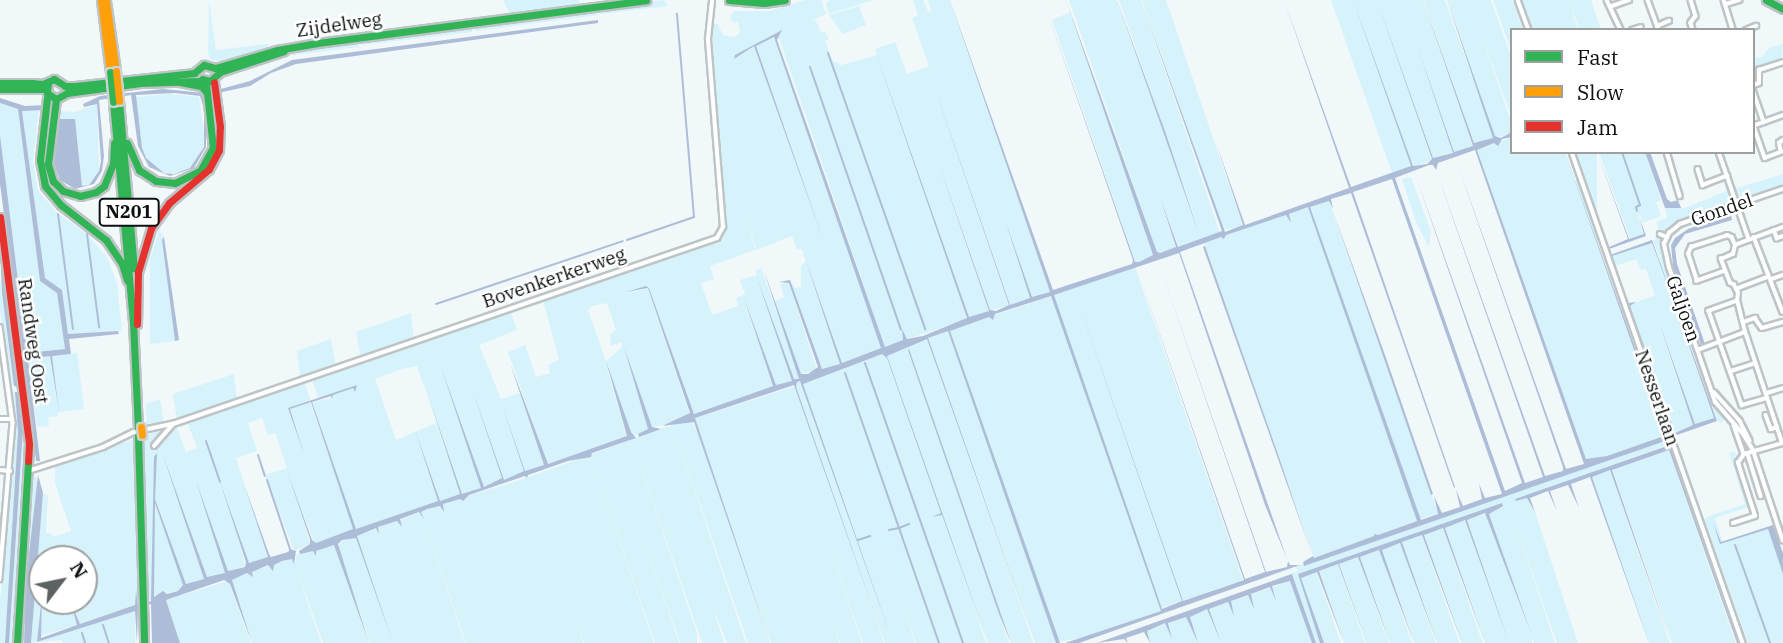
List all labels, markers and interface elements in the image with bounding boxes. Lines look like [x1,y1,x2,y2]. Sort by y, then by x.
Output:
street label: Zijdelweg [295,8,383,42]
legend [1510,28,1755,154]
text: Fast [1577,43,1618,71]
text: Slow [1577,78,1624,106]
text: Jam [1577,113,1618,141]
street label: Gondel [1688,189,1756,231]
road number: N201 [97,197,160,226]
street label: Bovenkerkerweg [479,243,629,313]
street label: Galjoen [1661,273,1705,345]
street label: Randweg Oost [13,277,53,405]
street label: Nesserlaan [1630,347,1684,449]
north arrow [28,545,98,615]
text: N [65,557,93,583]

